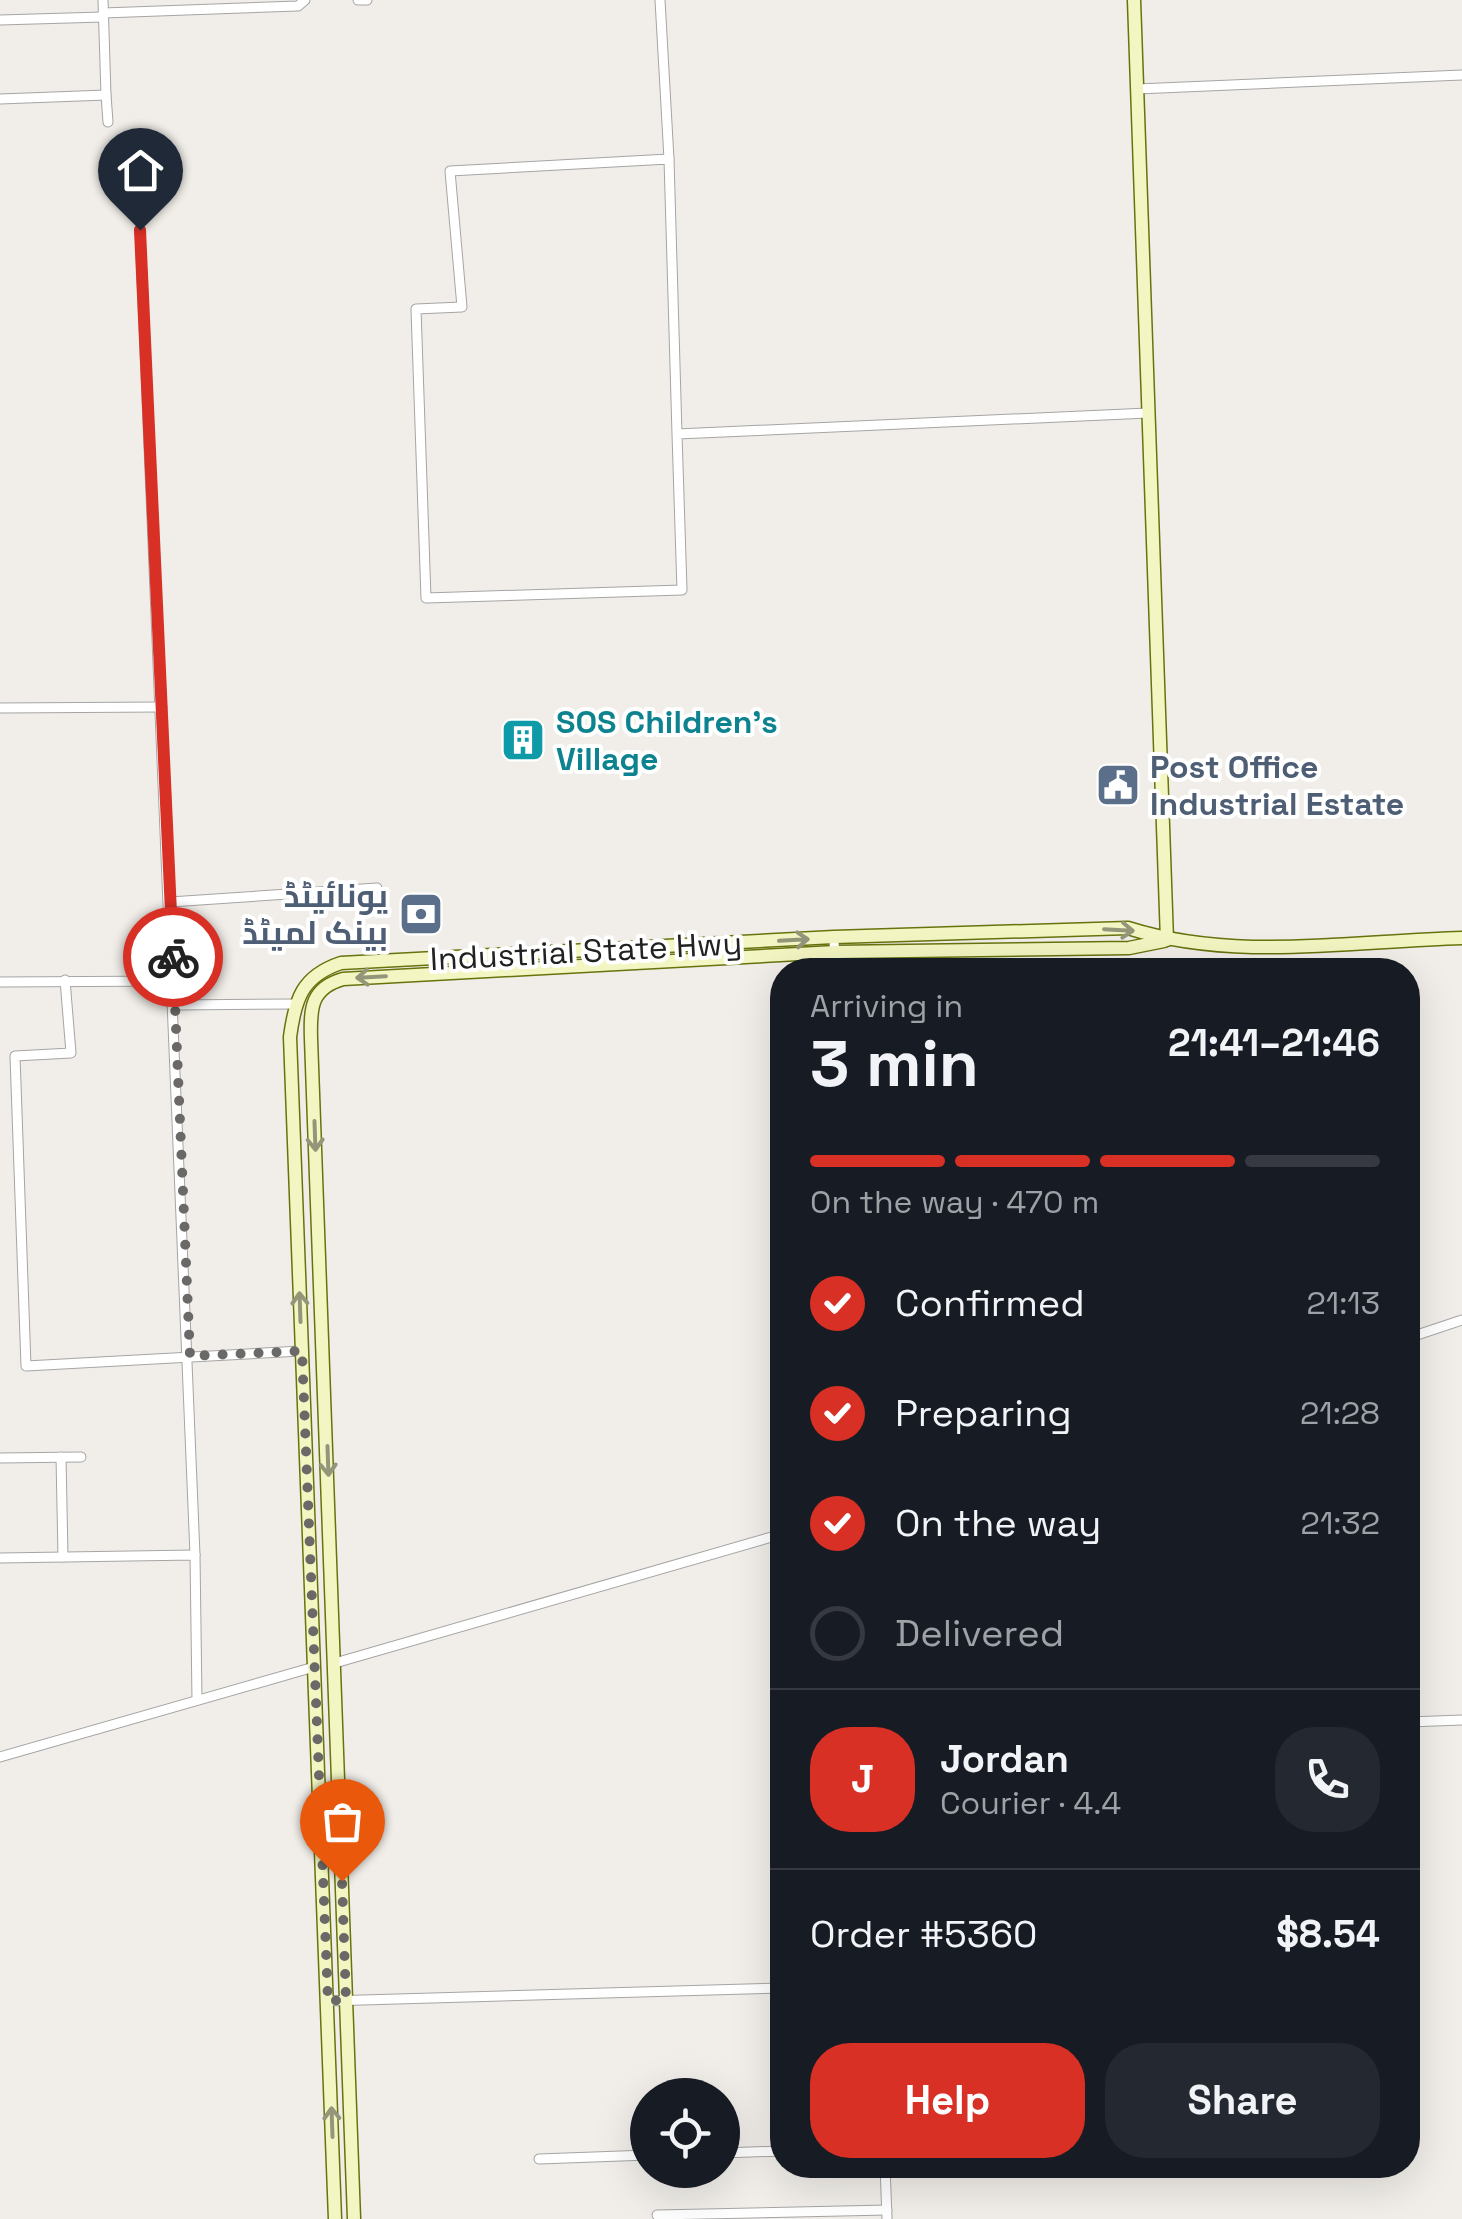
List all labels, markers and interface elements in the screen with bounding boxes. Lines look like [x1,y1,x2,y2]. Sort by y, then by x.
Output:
pin [98,128,183,231]
icon: home [113,143,168,198]
place label: SOS Children's Village [556,702,778,779]
building icon: SOS Children's Village [500,717,546,763]
place label: Post Office Industrial Estate [1150,747,1404,824]
public building icon: Post Office Industrial Estate [1095,762,1141,808]
place label: یونائیٹڈ بینک لمیٹڈ [242,876,388,953]
bank icon: یونائیٹڈ بینک لمیٹڈ [398,891,444,937]
courier [123,907,223,1007]
one-way arrow [1102,921,1134,940]
street label: Industrial State Hwy [429,923,743,979]
icon: bike [146,930,201,985]
one-way arrow [778,930,810,949]
one-way arrow [355,968,387,987]
text: Arriving in [810,986,963,1026]
text: 21:41–21:46 [1168,1019,1380,1067]
text: 3 min [810,1022,979,1105]
one-way arrow [306,1119,325,1151]
text: On the way · 470 m [810,1182,1099,1222]
icon: check [810,1276,865,1331]
text: Confirmed [895,1279,1085,1327]
text: 21:13 [1307,1283,1380,1323]
one-way arrow [291,1292,310,1324]
icon: check [810,1386,865,1441]
text: Preparing [895,1389,1072,1437]
text: 21:28 [1300,1393,1380,1433]
one-way arrow [318,1444,337,1476]
icon: check [810,1496,865,1551]
text: On the way [895,1499,1101,1547]
text: 21:32 [1301,1503,1380,1543]
text: Delivered [895,1609,1064,1657]
button: phone [1275,1727,1380,1832]
text: Jordan [940,1735,1069,1783]
text: J [851,1755,874,1803]
pin [300,1779,385,1882]
text: Courier · 4.4 [940,1783,1121,1823]
icon: bag [315,1794,370,1849]
text: Order #5360 [810,1910,1037,1958]
text: $8.54 [1276,1910,1380,1958]
button: Help [810,2043,1085,2158]
button: Share [1105,2043,1380,2158]
map controls [630,2078,740,2188]
button: locate [630,2078,740,2188]
one-way arrow [323,2106,342,2138]

